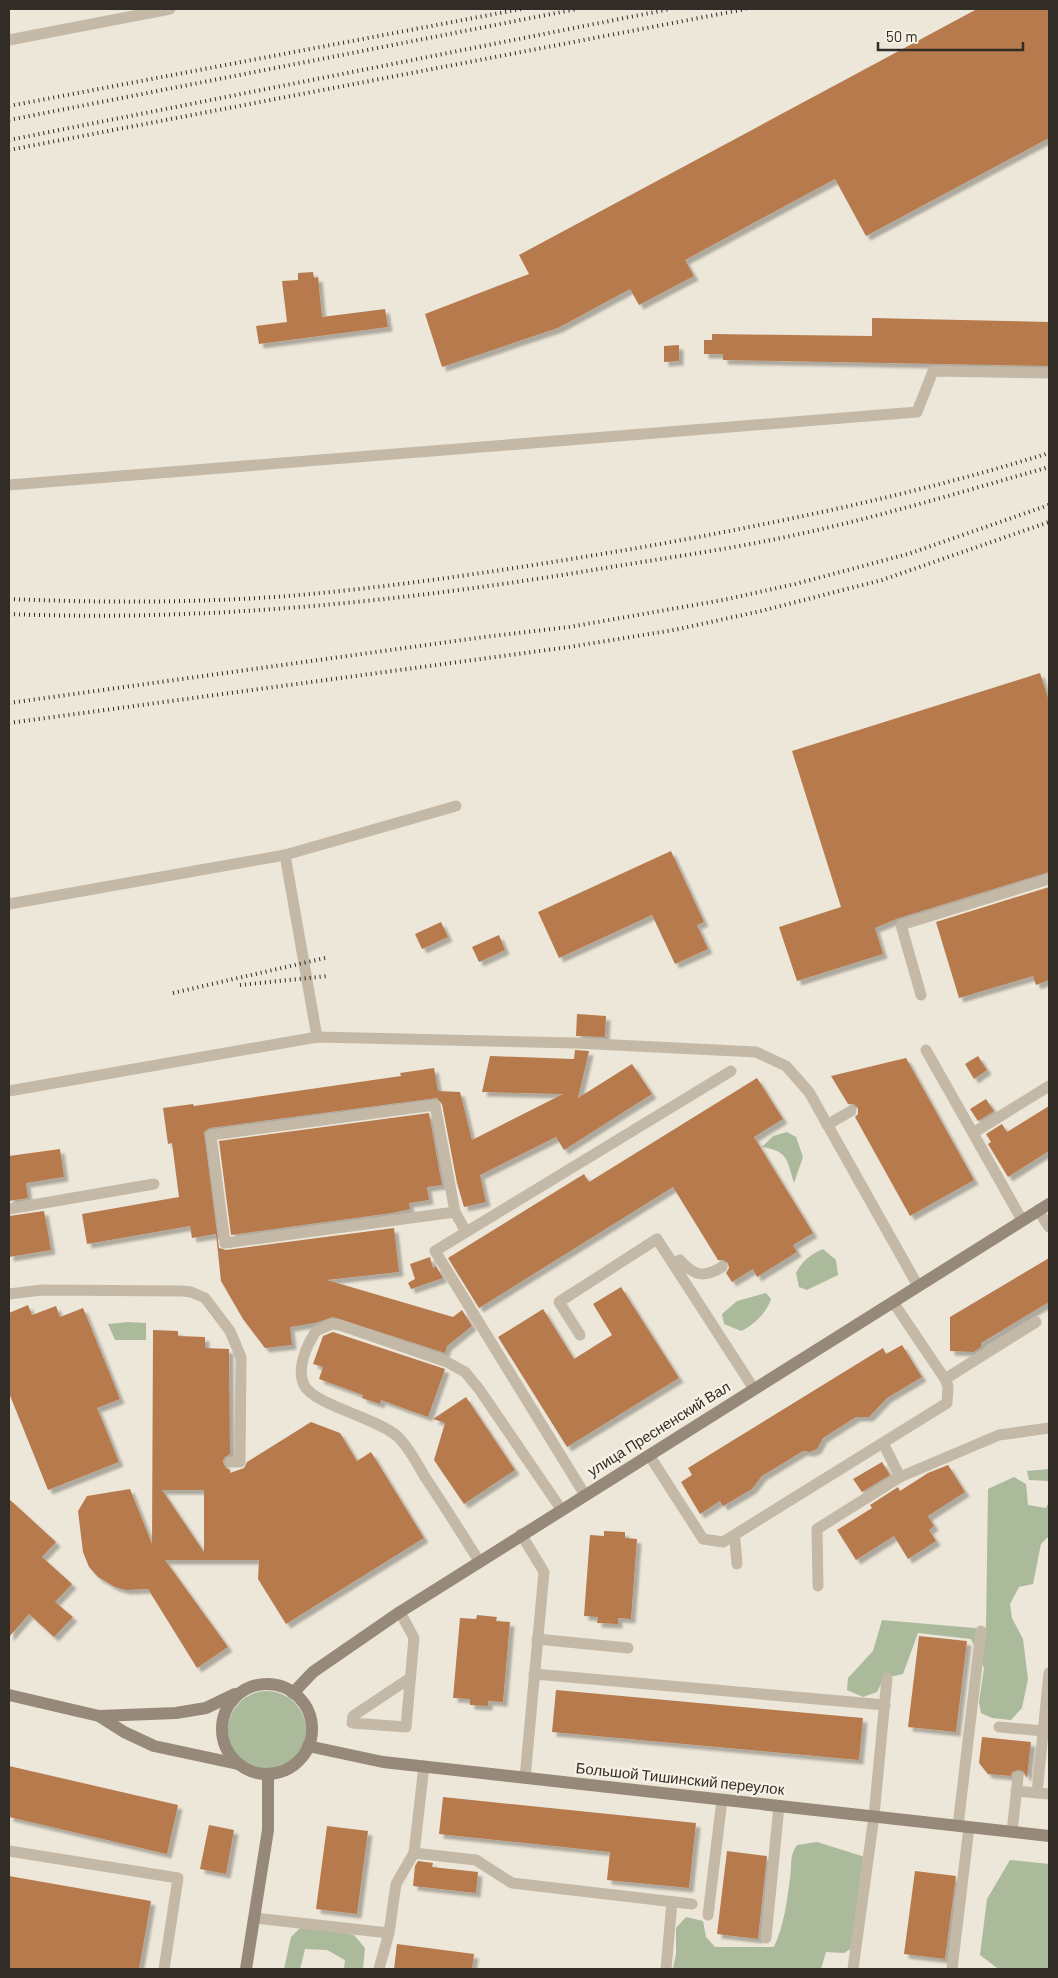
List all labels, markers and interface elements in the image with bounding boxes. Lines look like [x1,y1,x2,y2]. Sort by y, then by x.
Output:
scale bar [878,20,1023,52]
text: 50 m [886,27,918,45]
street label: улица Пресненский Вал [584,1377,733,1480]
street label: Большой Тишинский переулок [575,1758,786,1798]

